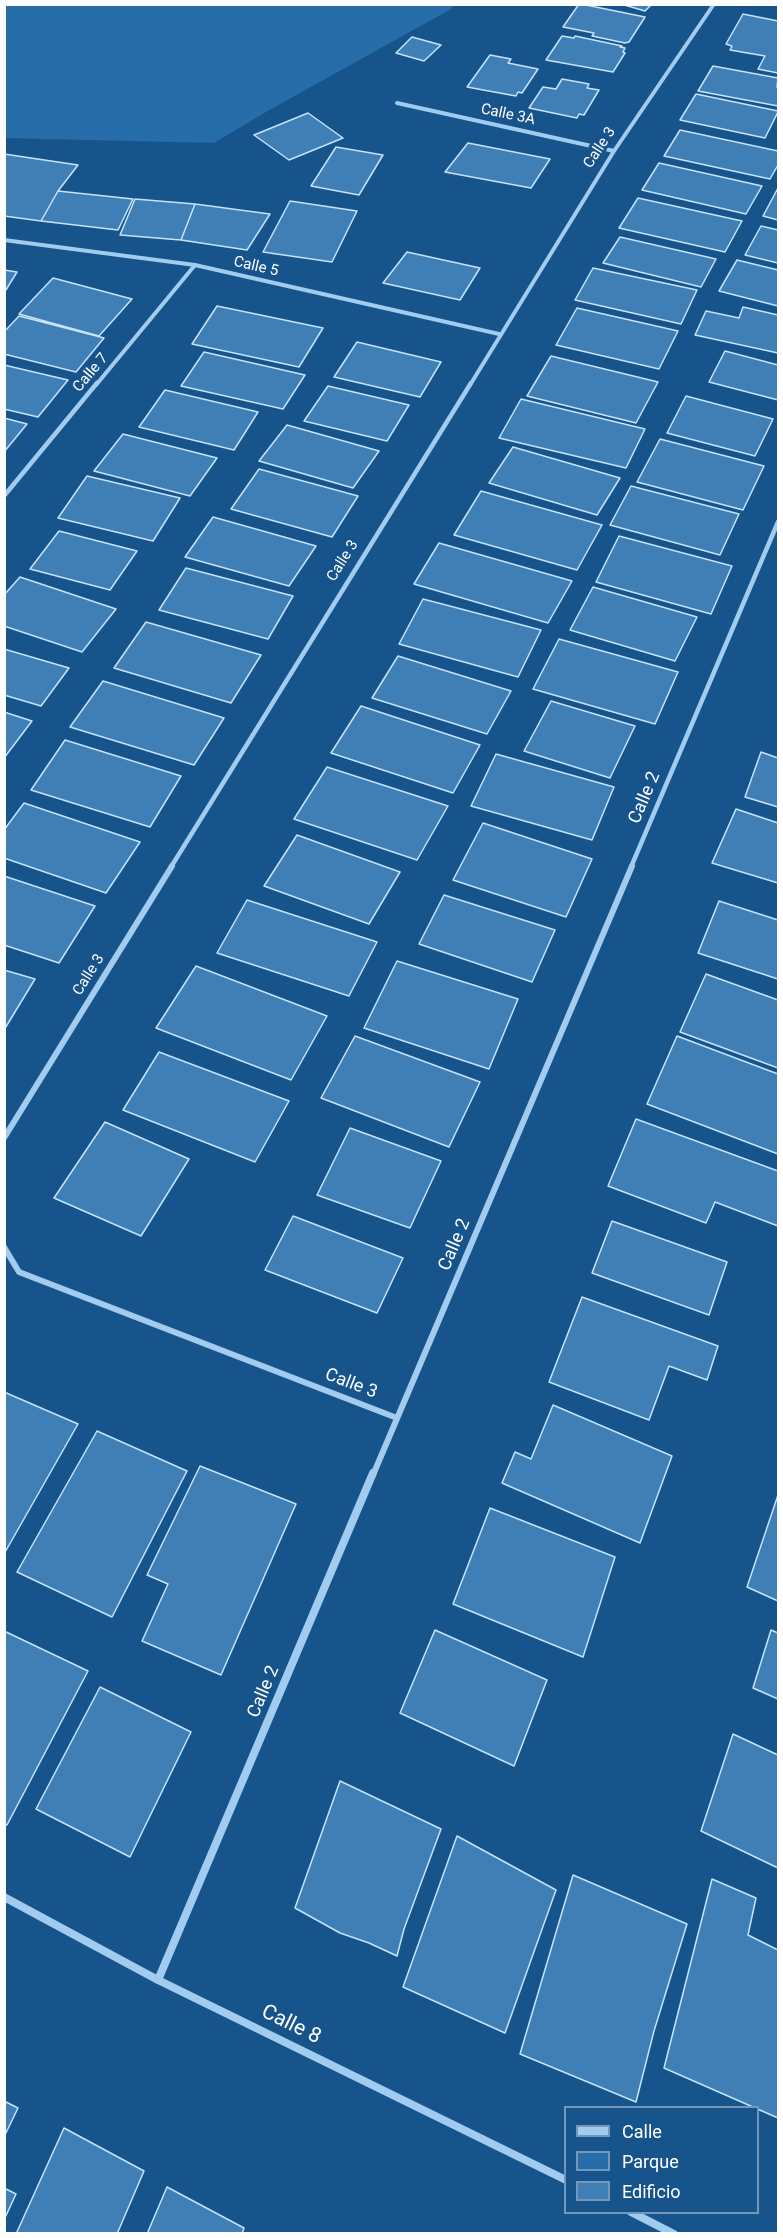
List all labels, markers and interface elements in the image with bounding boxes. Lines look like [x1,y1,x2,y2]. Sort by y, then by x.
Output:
street label: Calle 3A [479,100,537,130]
street label: Calle 3 [580,124,620,172]
street label: Calle 5 [232,253,280,281]
street label: Calle 7 [70,350,112,396]
street label: Calle 3 [323,537,363,585]
street label: Calle 2 [624,769,666,827]
street label: Calle 3 [69,951,109,999]
street label: Calle 2 [434,1216,476,1274]
street label: Calle 3 [322,1364,380,1404]
street label: Calle 2 [243,1663,285,1721]
street label: Calle 8 [257,2000,325,2050]
legend [564,2106,759,2214]
text: Calle [622,2121,662,2142]
text: Parque [622,2151,679,2172]
text: Edificio [622,2181,681,2202]

